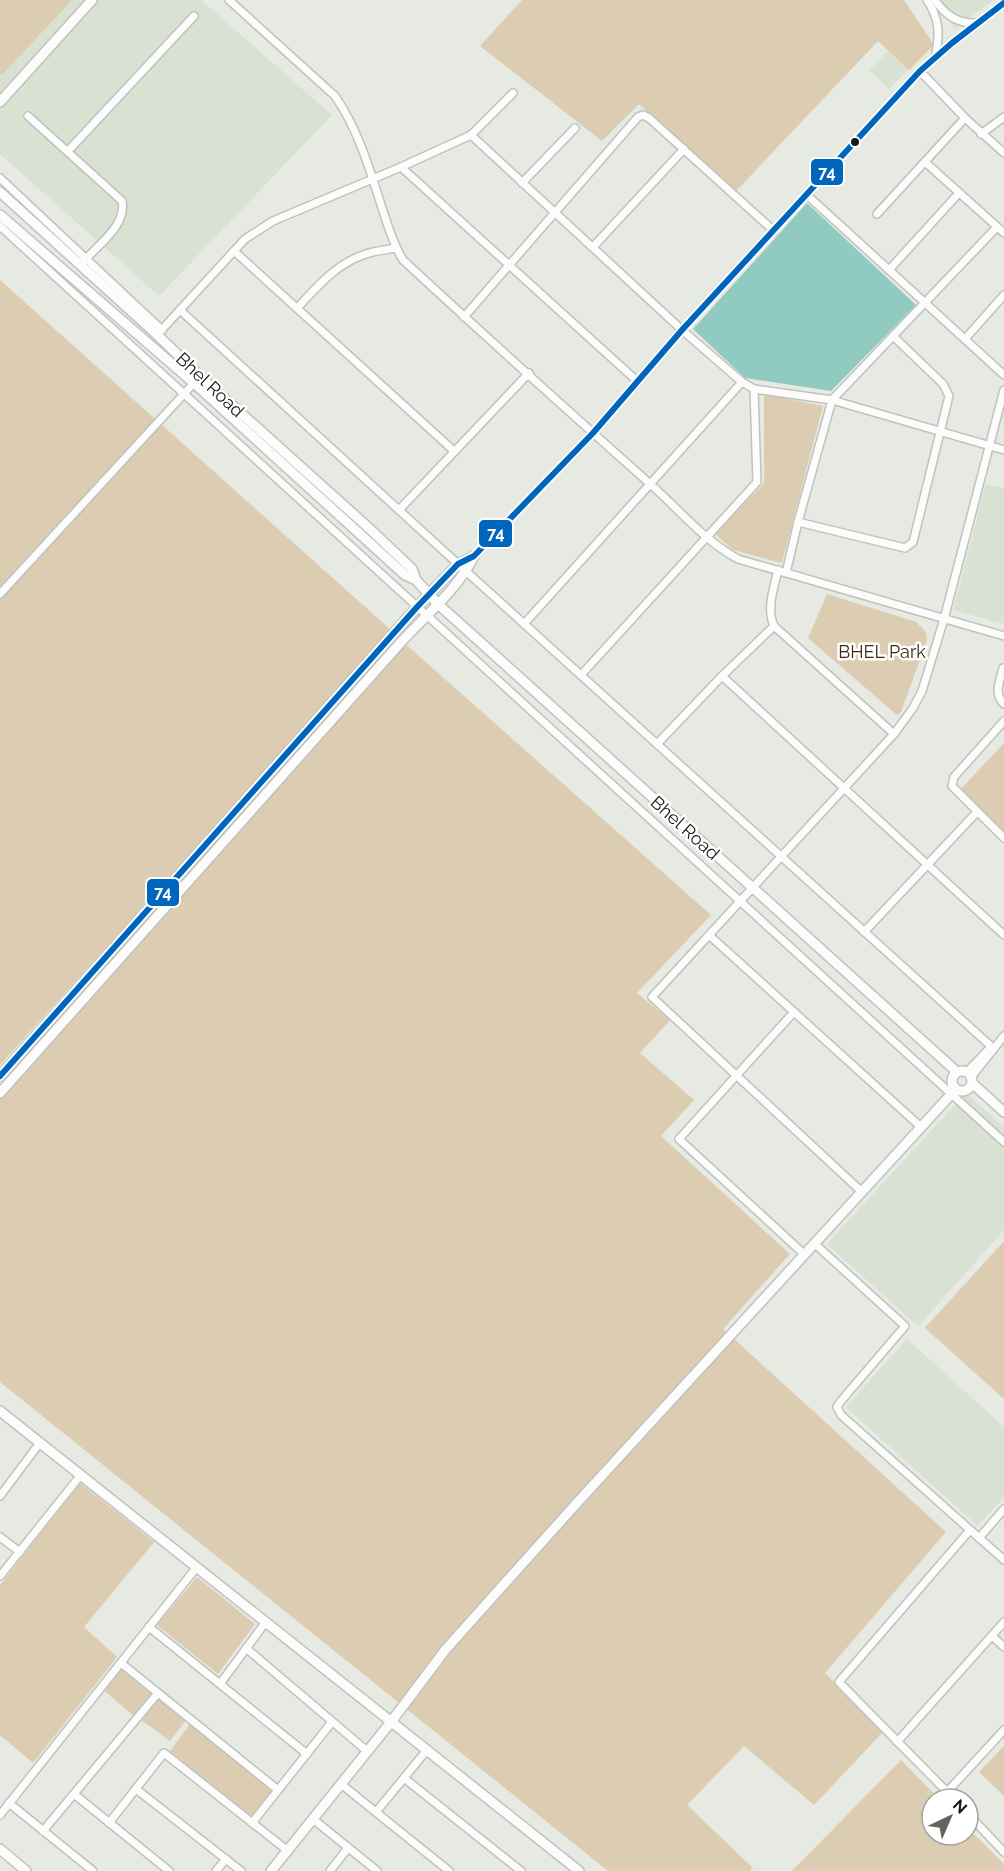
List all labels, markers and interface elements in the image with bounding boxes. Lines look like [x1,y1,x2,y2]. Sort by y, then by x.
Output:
unlabelled marker [849,136,861,148]
line badge: 74 [810,158,844,186]
text: 74 [818,163,836,182]
street label: Bhel Road [172,348,249,421]
line badge: 74 [478,519,513,548]
text: 74 [487,524,505,543]
park label: BHEL Park [838,641,926,662]
street label: Bhel Road [647,791,724,864]
line badge: 74 [146,878,180,907]
text: 74 [154,883,172,902]
north arrow [920,1787,980,1847]
text: N [949,1795,971,1818]

